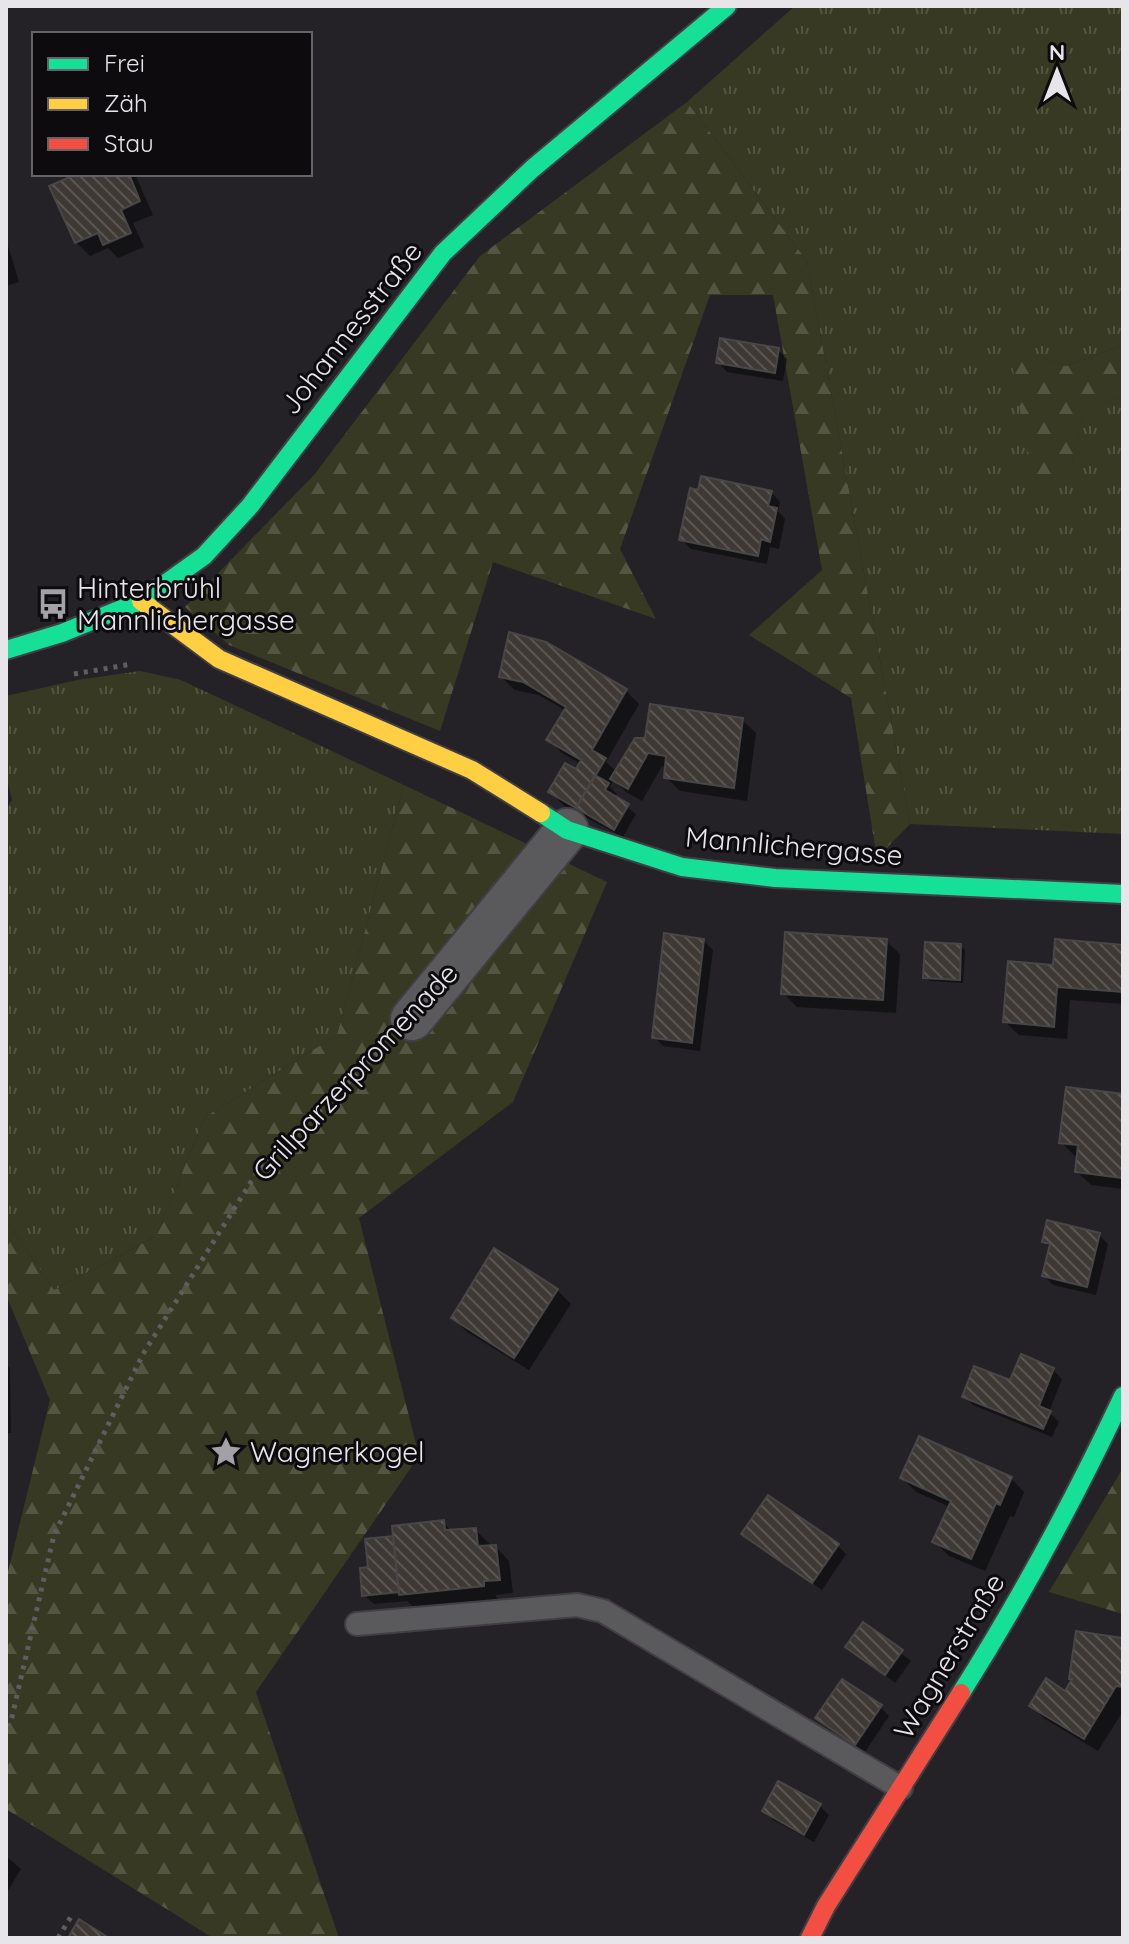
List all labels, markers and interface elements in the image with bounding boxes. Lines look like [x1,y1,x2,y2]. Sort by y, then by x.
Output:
legend [32,32,312,176]
north arrow [1017,32,1097,112]
text: N [1049,38,1065,66]
text: Frei [104,48,145,78]
text: Zäh [104,88,148,118]
text: Stau [104,128,154,158]
street label: Johannesstraße [272,234,429,421]
place label: Hinterbrühl Mannlichergasse [77,570,295,637]
bus stop icon: Hinterbrühl Mannlichergasse [36,587,70,621]
street label: Mannlichergasse [684,819,904,872]
street label: Grillparzerpromenade [245,956,465,1188]
place label: Wagnerkogel [250,1434,424,1469]
place icon: Wagnerkogel [209,1435,243,1469]
street label: Wagnerstraße [885,1567,1012,1745]

